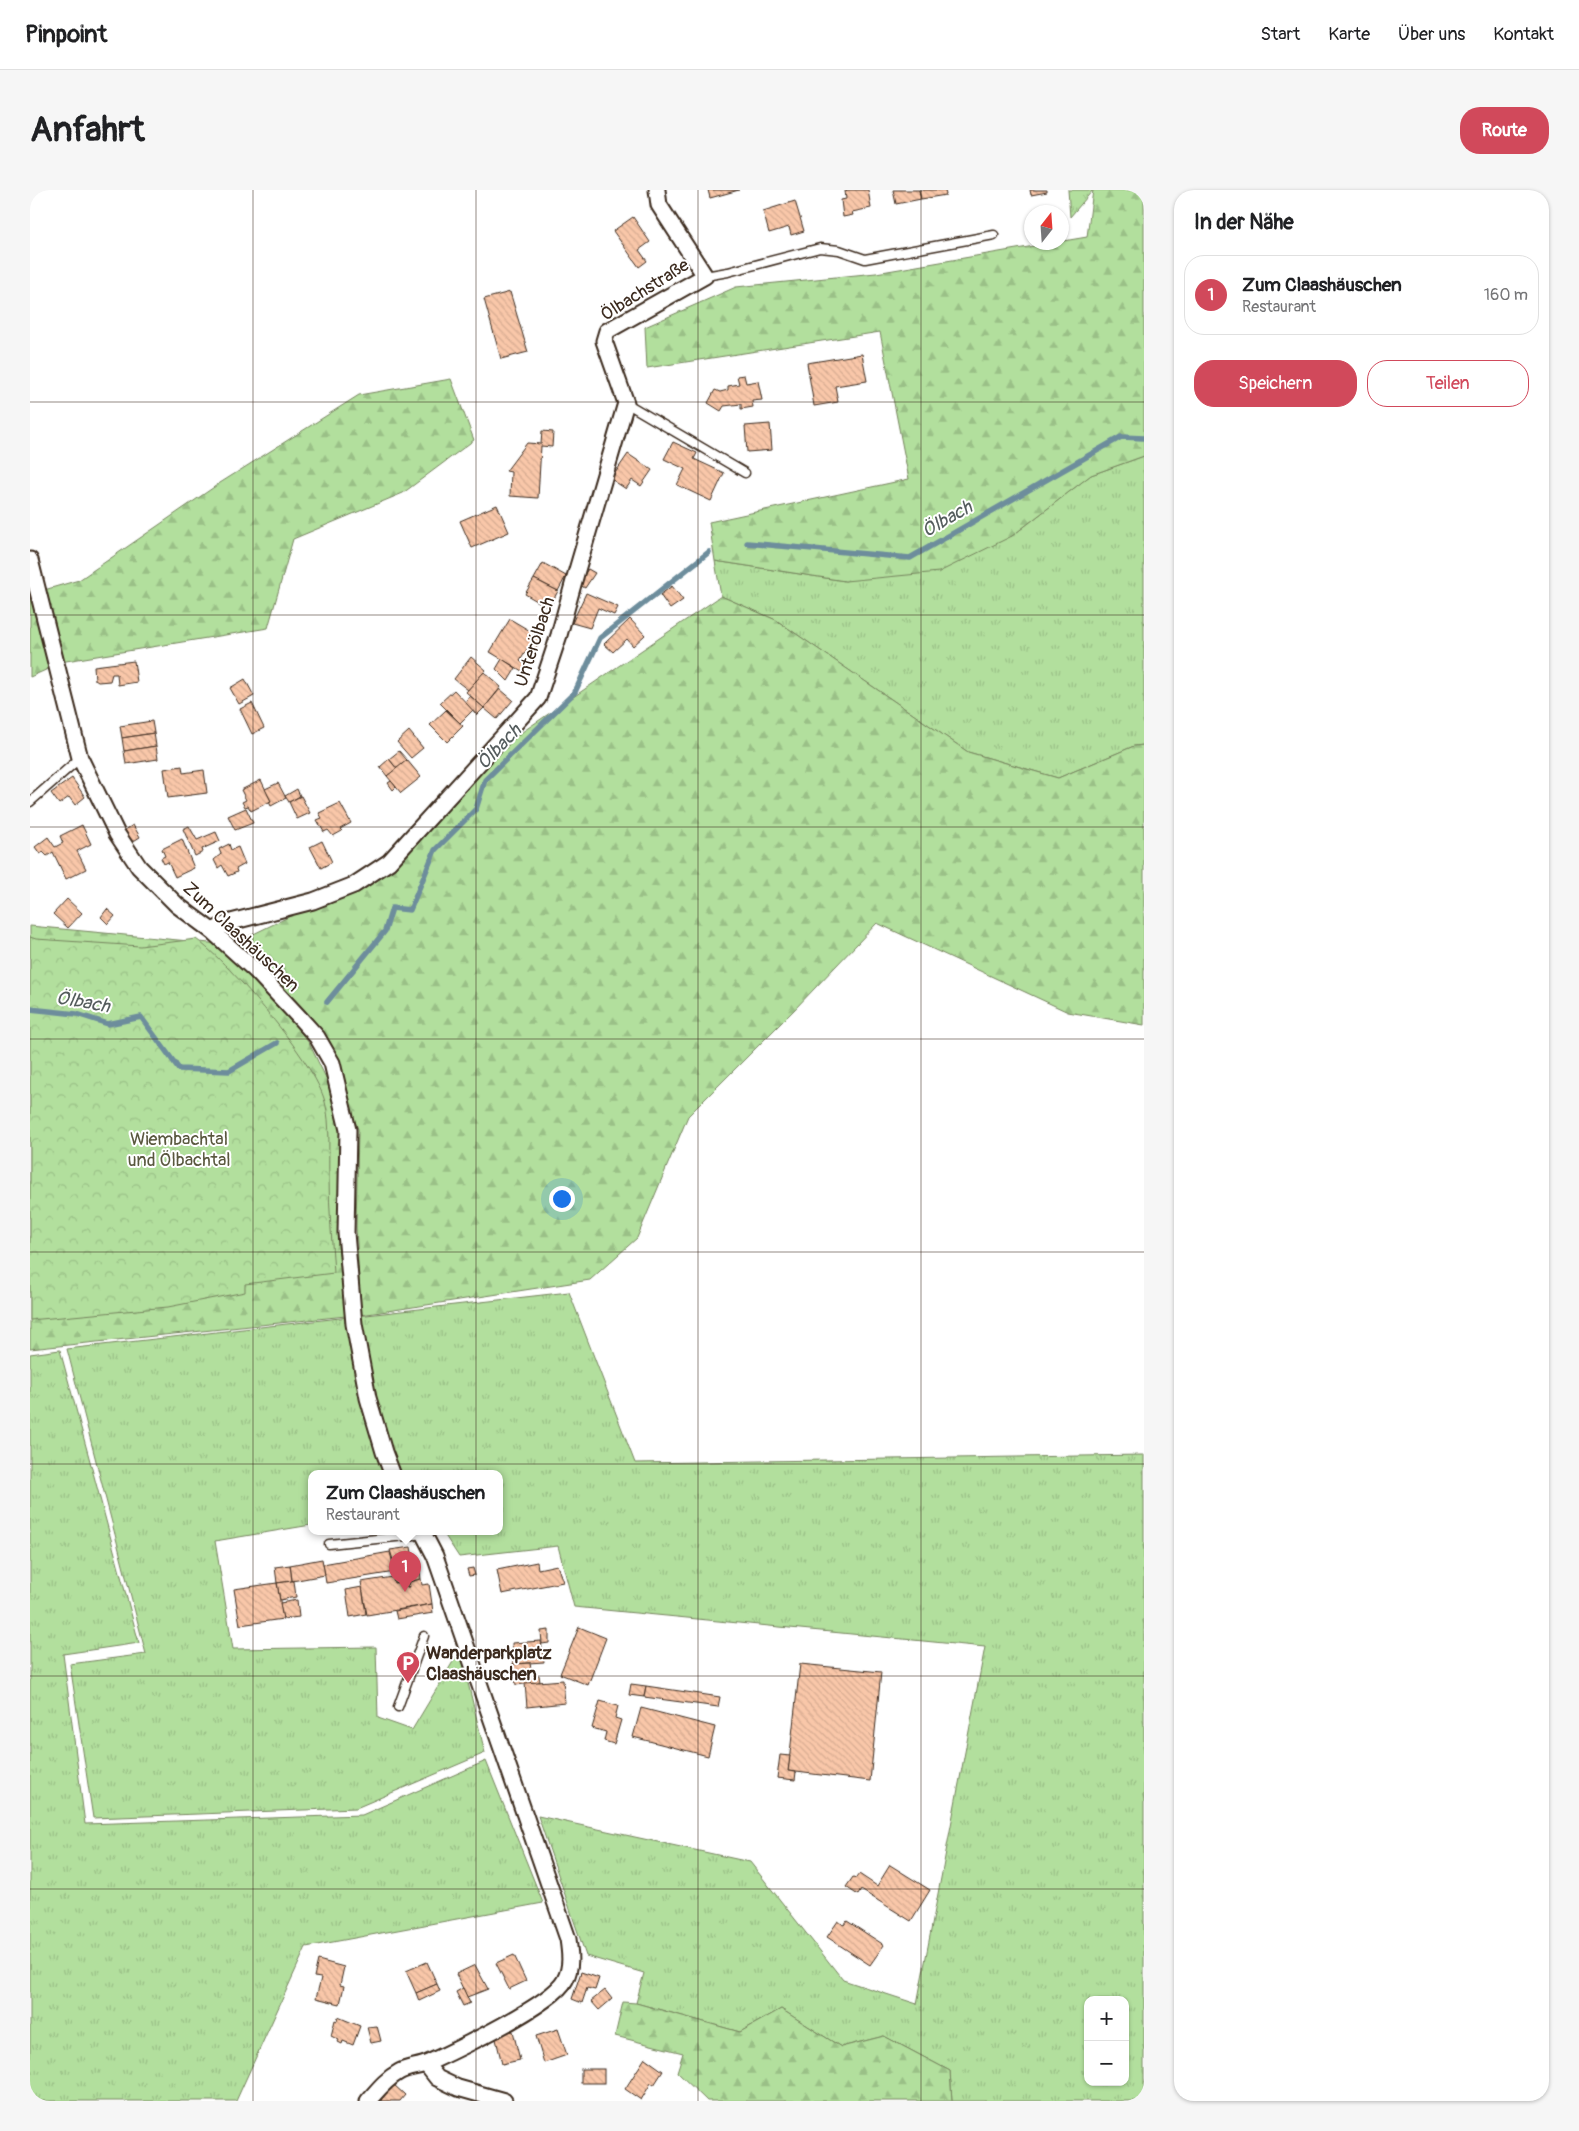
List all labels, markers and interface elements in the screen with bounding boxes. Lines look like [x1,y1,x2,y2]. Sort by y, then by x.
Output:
text: Pinpoint [25,20,107,49]
text: Start [1260,23,1300,46]
text: Karte [1328,23,1370,46]
text: Über uns [1398,23,1465,46]
text: Kontakt [1493,23,1554,46]
button: Route [1460,107,1549,154]
text: Anfahrt [30,108,145,152]
north arrow [1024,205,1069,250]
text: In der Nähe [1194,209,1294,236]
street label: Ölbachstraße [596,254,694,326]
text: Zum Claashäuschen [1242,273,1402,297]
text: 1 [1208,285,1214,305]
text: 160 m [1484,285,1528,305]
text: Restaurant [1242,297,1316,317]
button: Speichern [1194,360,1357,407]
button: Teilen [1367,360,1529,407]
water label: Ölbach [918,495,977,543]
street label: Unterölbach [510,594,560,690]
water label: Ölbach [472,718,527,775]
street label: Zum Claashäuschen [178,877,304,997]
water label: Ölbach [54,985,113,1019]
park label: Wiembachtal und Ölbachtal [127,1128,231,1172]
your location [549,1186,575,1212]
popup [308,1470,503,1535]
text: Zum Claashäuschen [326,1481,485,1505]
text: Restaurant [326,1505,400,1525]
pin: 1 [389,1551,421,1592]
place label: Wanderparkplatz Claashäuschen [426,1642,552,1686]
parking icon: Wanderparkplatz Claashäuschen [395,1650,421,1684]
map controls [1084,1996,1129,2086]
button: + [1084,1996,1129,2041]
button: − [1084,2041,1129,2086]

